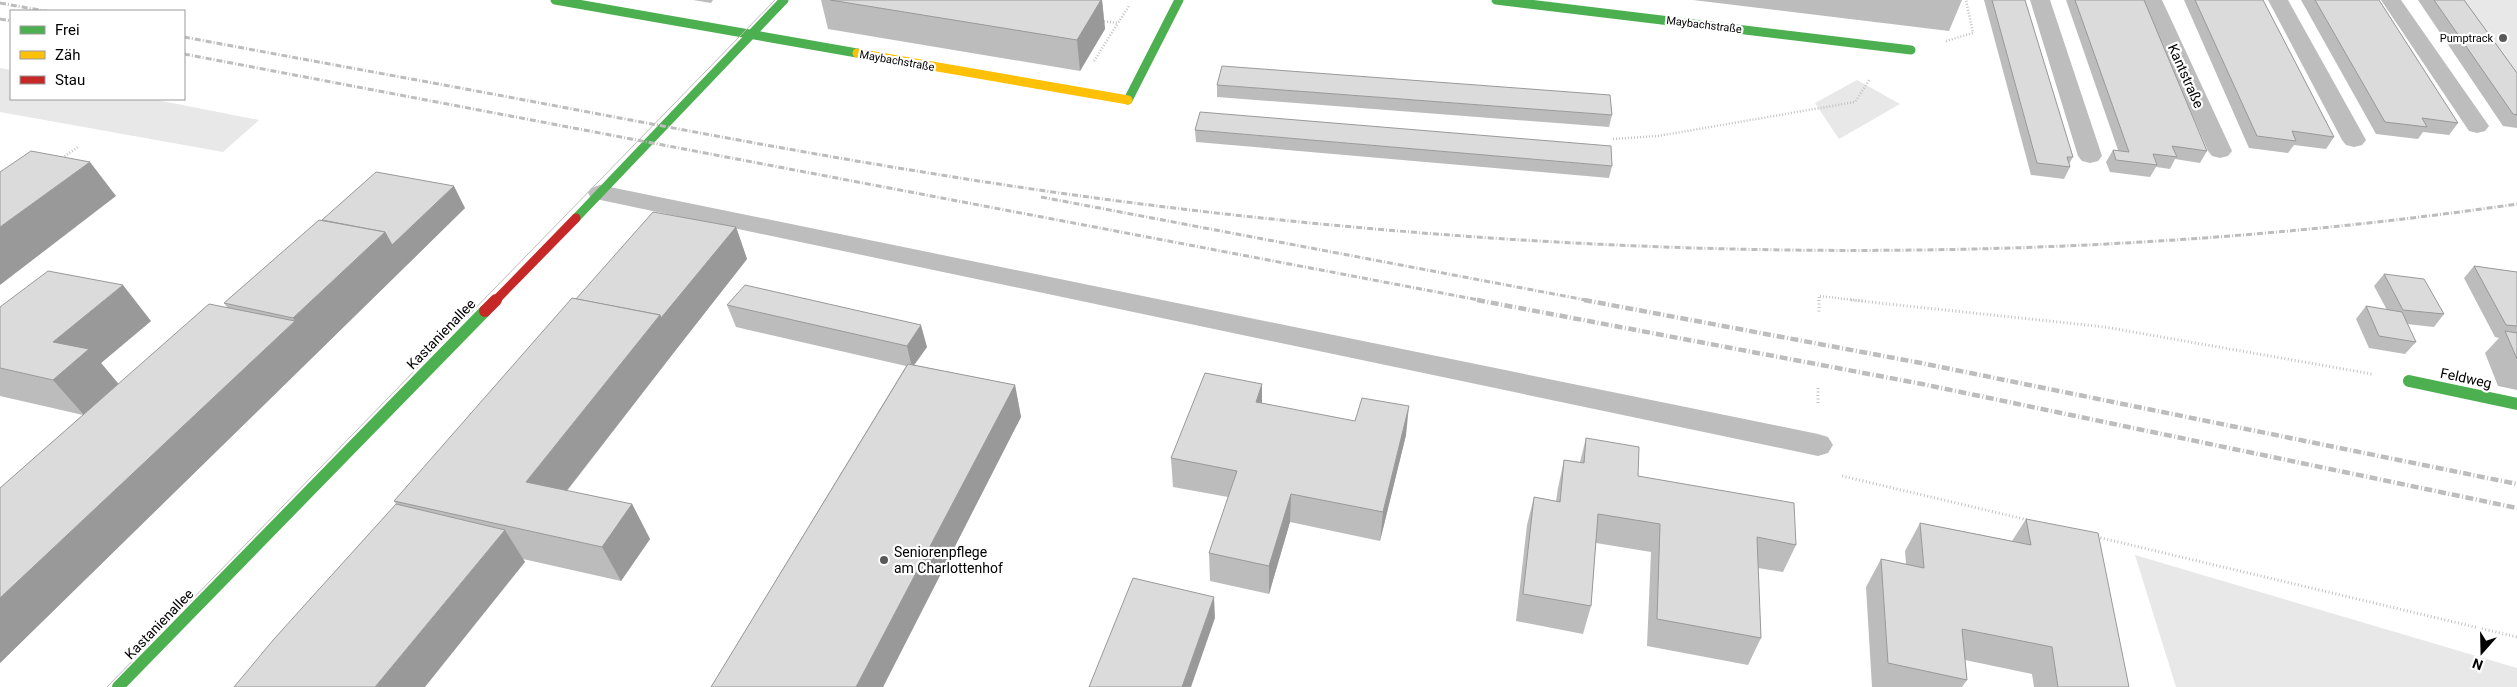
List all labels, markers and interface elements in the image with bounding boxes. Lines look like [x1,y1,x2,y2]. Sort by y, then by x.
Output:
legend [10,10,185,100]
street label: Maybachstraße [1666,14,1743,36]
text: Frei [55,21,80,39]
place label: Pumptrack [2440,32,2493,45]
marker: Pumptrack [2497,32,2509,44]
street label: Kantstraße [2165,42,2207,110]
text: Zäh [55,46,80,64]
street label: Maybachstraße [859,48,936,74]
text: Stau [55,71,85,89]
street label: Kastanienallee [404,296,478,372]
street label: Feldweg [2439,365,2493,391]
place label: Seniorenpflege am Charlottenhof [894,544,1003,576]
marker: Seniorenpflege am Charlottenhof [878,554,890,566]
street label: Kastanienallee [122,586,196,662]
north arrow [2457,627,2507,677]
text: N [2470,655,2485,673]

